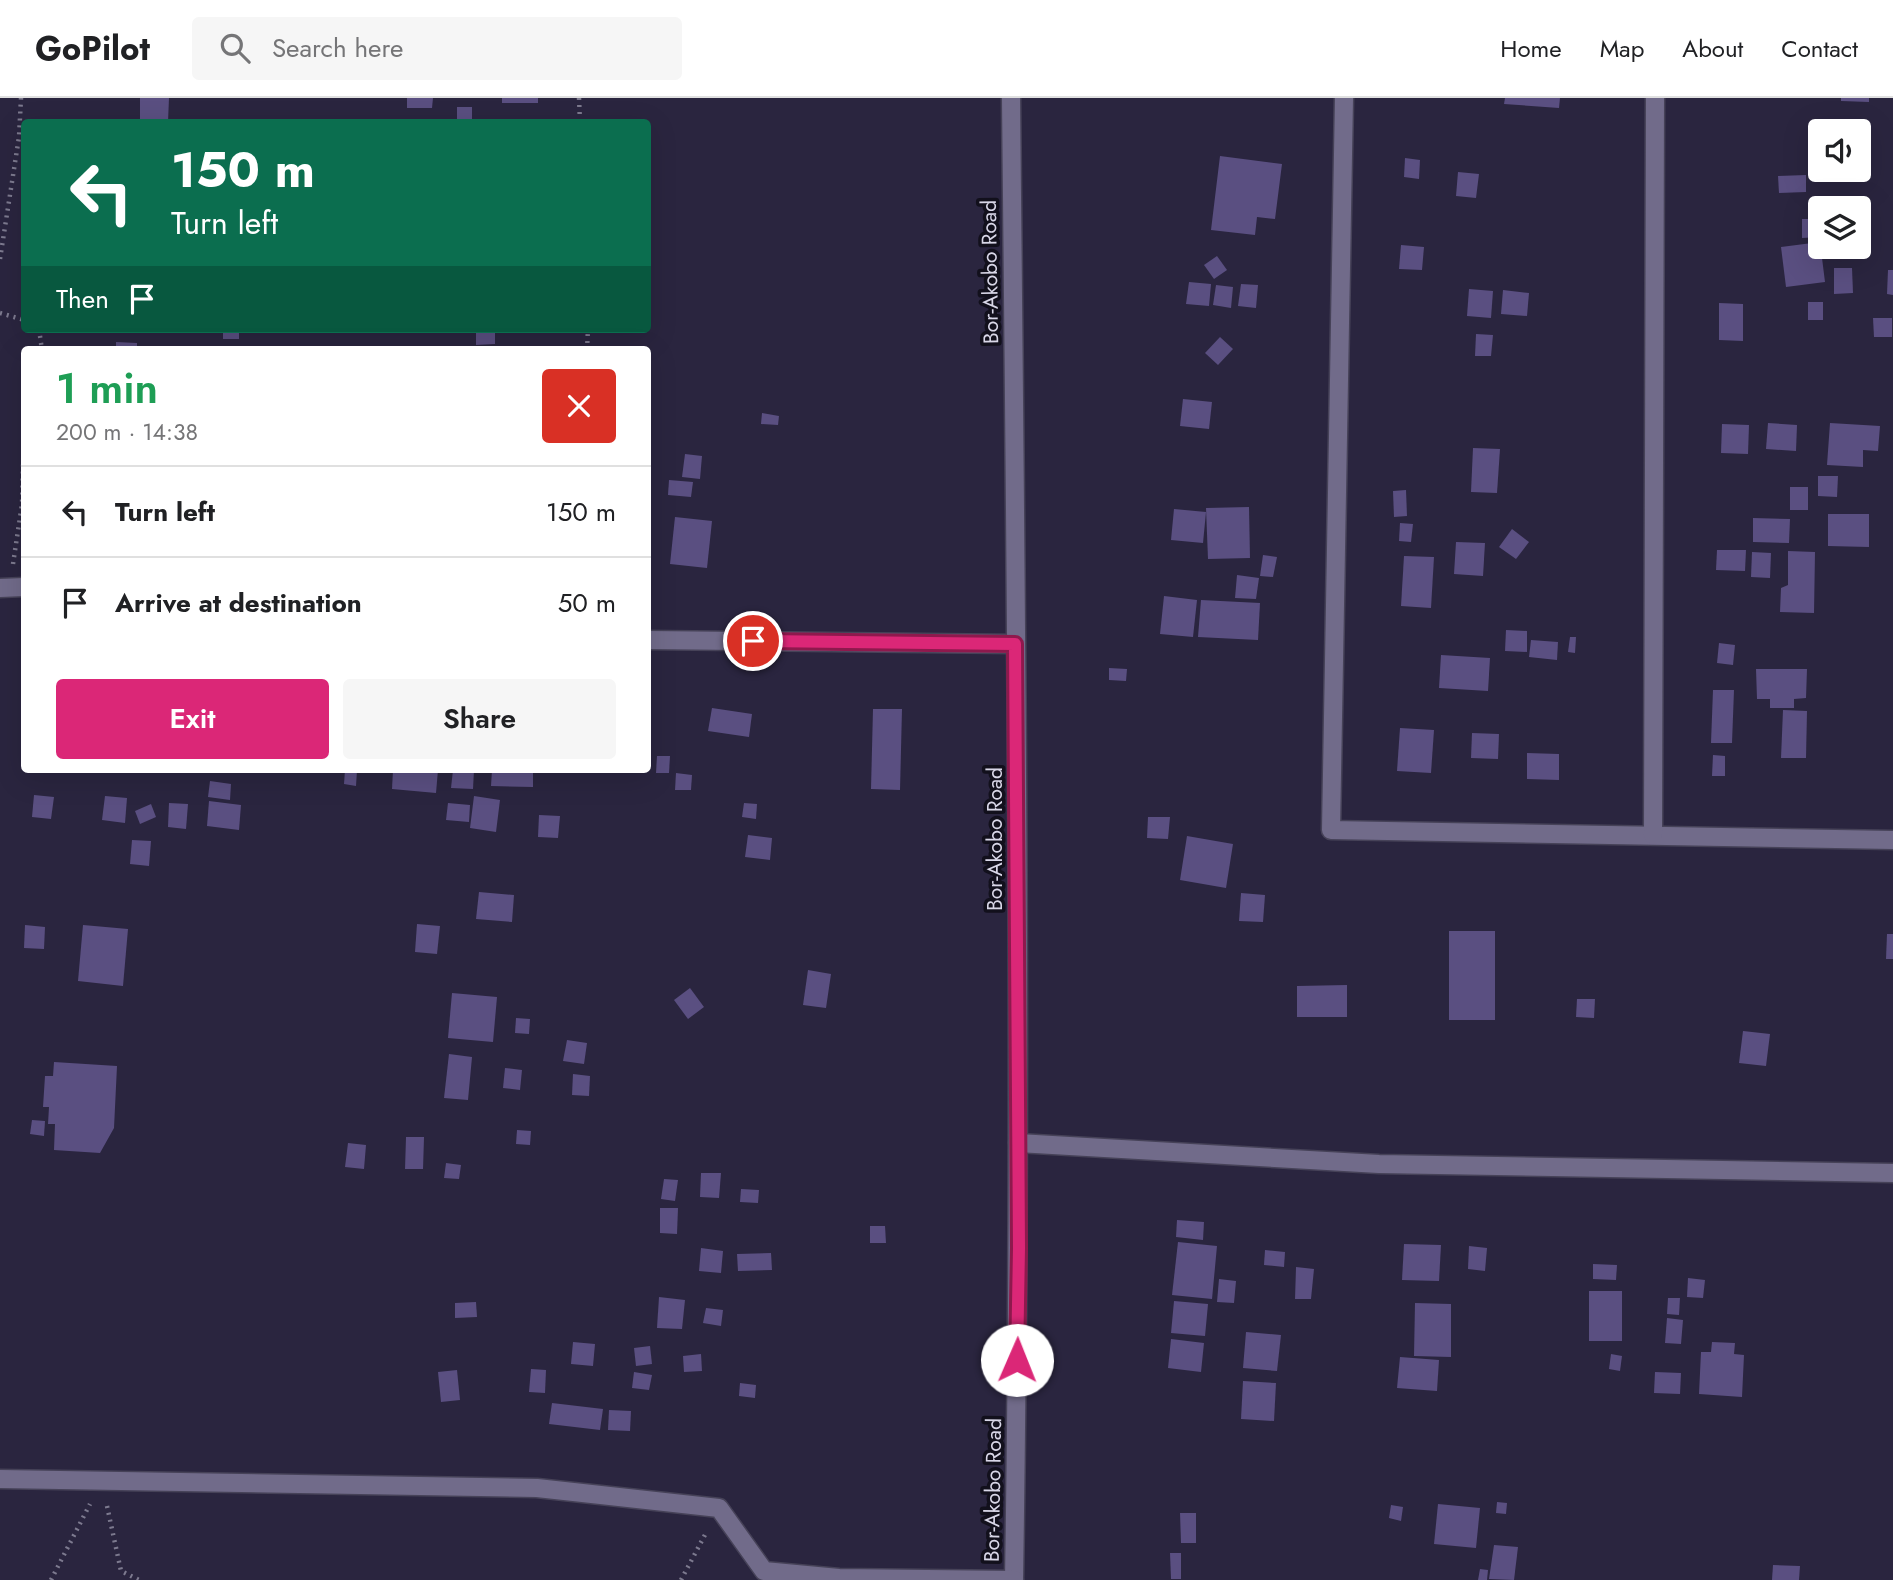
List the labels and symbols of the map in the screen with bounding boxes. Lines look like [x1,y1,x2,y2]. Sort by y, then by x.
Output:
street label: Bor-Akobo Road [974,200,1006,344]
pin [723,611,783,671]
street label: Bor-Akobo Road [980,767,1010,911]
position arrow [980,1323,1054,1397]
street label: Bor-Akobo Road [977,1418,1009,1562]

